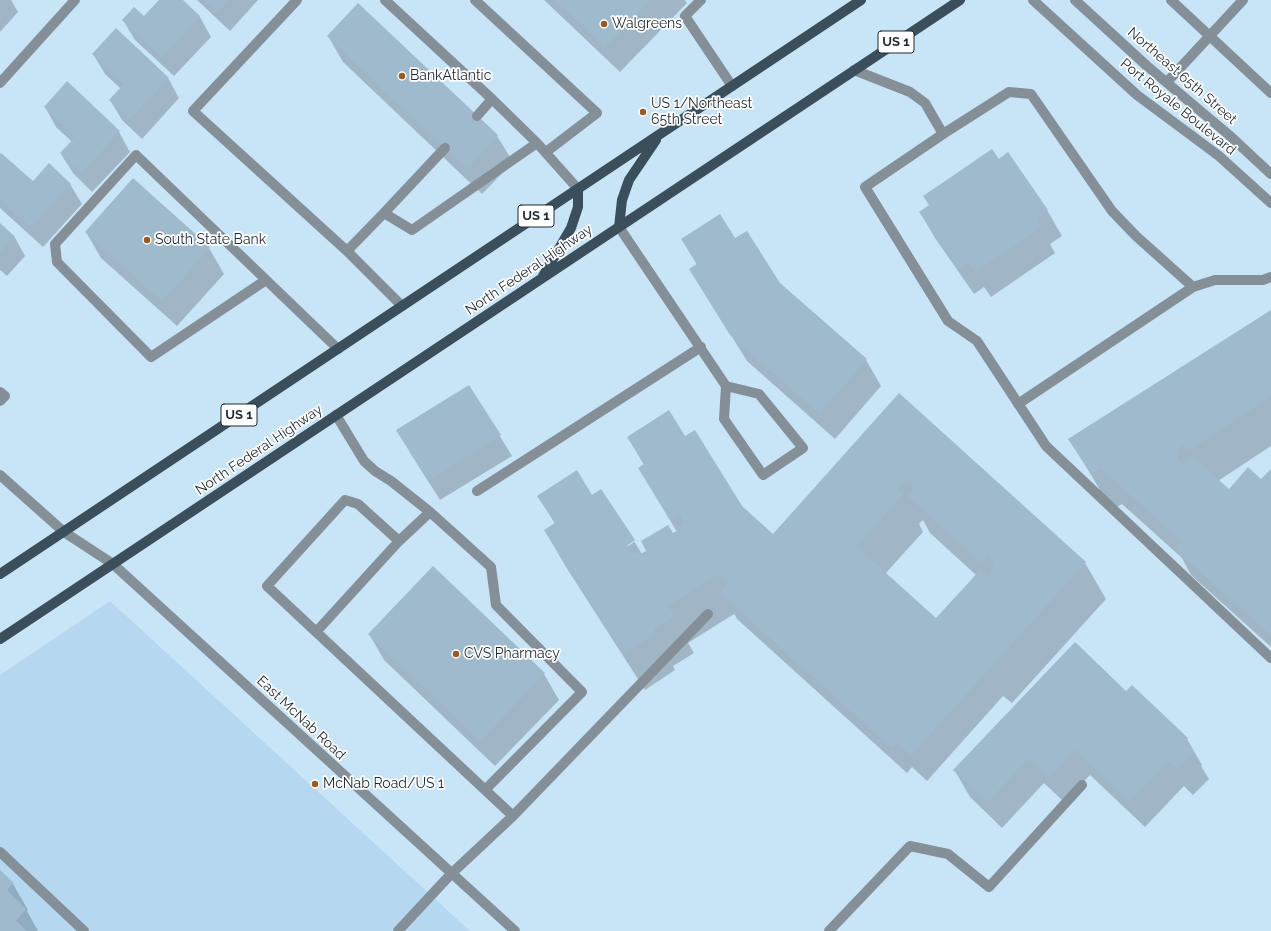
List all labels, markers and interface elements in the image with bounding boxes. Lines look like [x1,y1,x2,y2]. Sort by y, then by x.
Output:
place label: Walgreens [612,16,682,32]
marker: Walgreens [599,19,609,29]
street label: Northeast 65th Street [1124,24,1240,128]
road number: US 1 [878,31,914,53]
street label: Port Royale Boulevard [1117,55,1239,159]
place label: BankAtlantic [410,68,491,84]
marker: BankAtlantic [397,71,407,81]
place label: US 1/Northeast 65th Street [651,96,752,128]
marker: US 1/Northeast 65th Street [638,107,648,117]
road number: US 1 [518,205,554,227]
street label: North Federal Highway [462,221,596,319]
place label: South State Bank [155,232,266,248]
marker: South State Bank [142,235,152,245]
street label: North Federal Highway [192,401,326,499]
road number: US 1 [221,404,257,426]
place label: CVS Pharmacy [464,646,560,662]
marker: CVS Pharmacy [451,649,461,659]
street label: East McNab Road [253,673,349,763]
place label: McNab Road/US 1 [323,776,444,792]
marker: McNab Road/US 1 [310,779,320,789]

